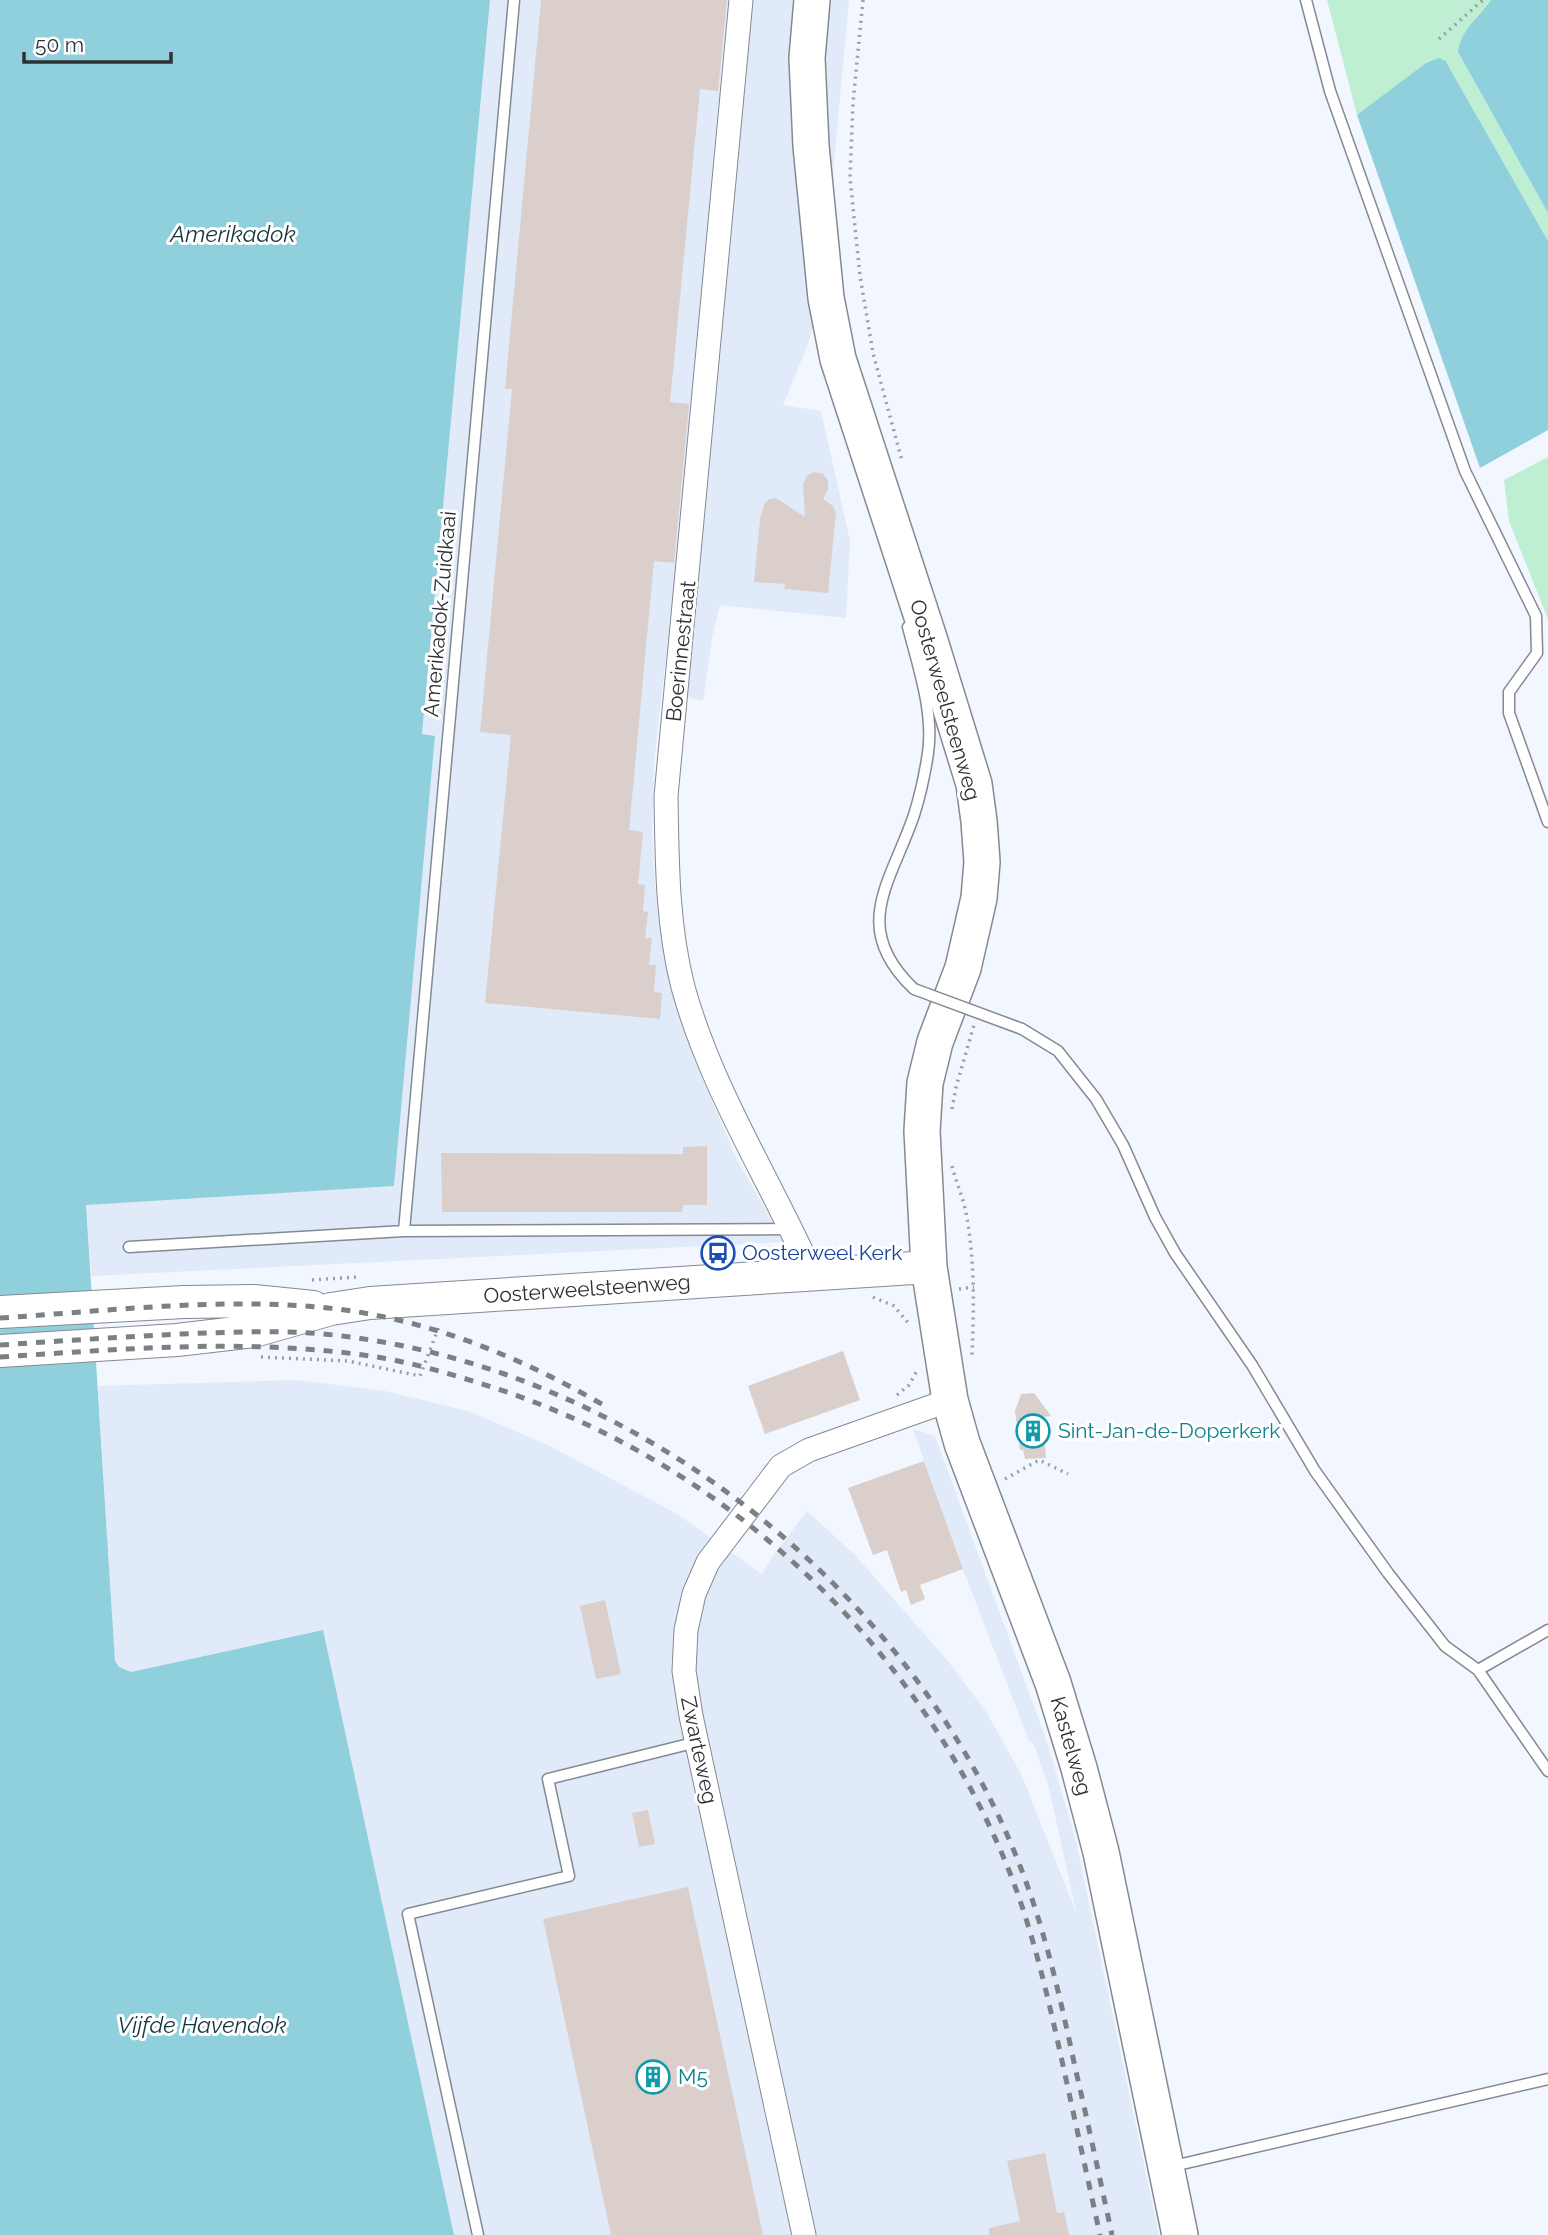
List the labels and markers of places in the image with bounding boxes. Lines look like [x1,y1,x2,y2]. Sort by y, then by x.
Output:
bus stop icon: Oosterweel Kerk [699,1234,737,1272]
place label: Oosterweel Kerk [742,1240,902,1265]
building icon: Sint-Jan-de-Doperkerk [1014,1412,1052,1450]
place label: Sint-Jan-de-Doperkerk [1058,1418,1280,1443]
building icon: M5 [634,2058,672,2096]
place label: M5 [678,2064,708,2089]

